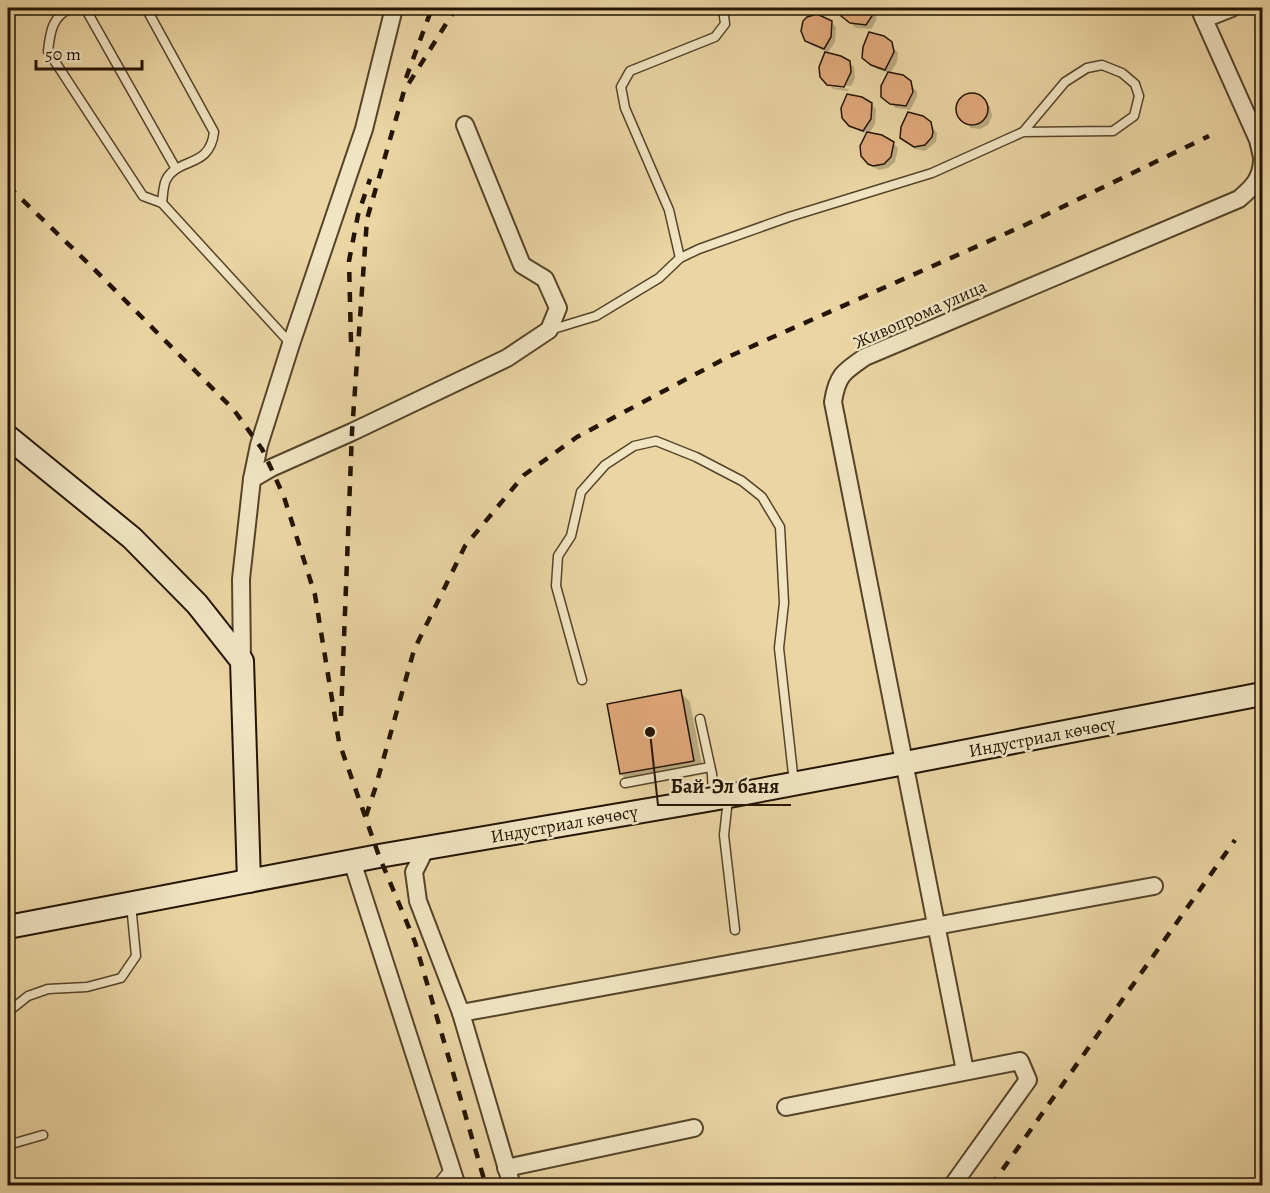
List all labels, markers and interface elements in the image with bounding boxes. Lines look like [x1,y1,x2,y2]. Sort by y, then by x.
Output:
scale bar [36,33,142,71]
text: 50 m [45,42,81,66]
street label: Живопрома улица [850,274,991,354]
street label: Индустриал көчөсү [967,711,1118,763]
callout: Бай-Эл баня [658,767,791,805]
text: Бай-Эл баня [671,773,779,800]
street label: Индустриал көчөсү [489,799,640,849]

